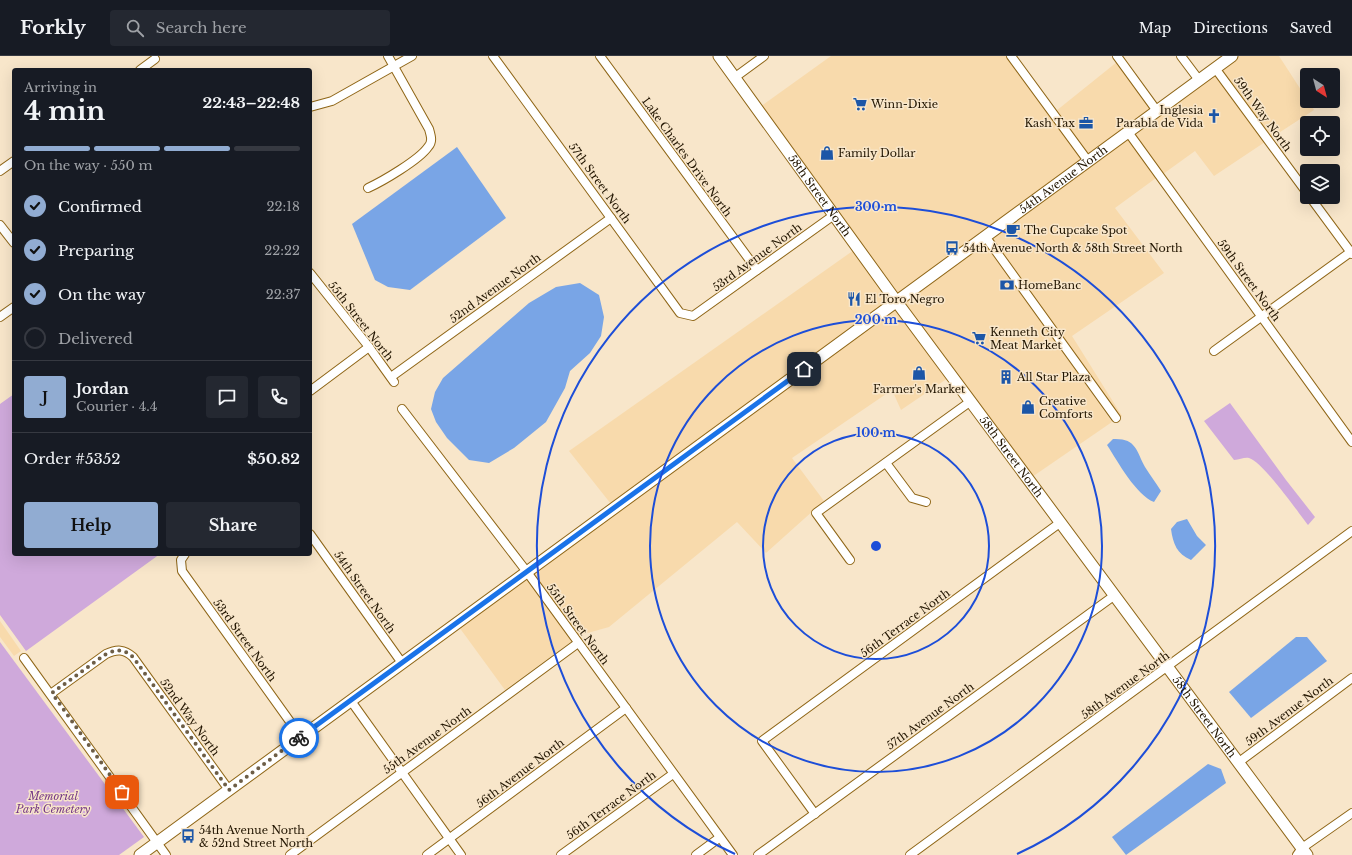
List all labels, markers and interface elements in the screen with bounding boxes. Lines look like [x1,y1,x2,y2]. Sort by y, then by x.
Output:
search box [110,10,390,46]
text: Forkly [20,16,86,39]
icon: search [124,17,146,39]
text: Search here [156,18,247,37]
text: Map [1139,19,1171,37]
text: Directions [1193,19,1268,37]
text: Saved [1290,19,1332,37]
north arrow [1300,68,1340,108]
map controls [1300,68,1340,204]
street label: 59th Way North [1231,74,1295,155]
text: Arriving in [24,79,97,96]
text: 22:43–22:48 [202,93,300,112]
text: 4 min [24,95,105,127]
street label: Lake Charles Drive North [639,95,735,220]
supermarket icon: Winn-Dixie [852,96,868,112]
place label: Winn-Dixie [870,97,938,111]
place label: Inglesia Parabla de Vida [1116,103,1204,130]
church icon: Inglesia Parabla de Vida [1206,108,1222,124]
office icon: Kash Tax [1078,115,1094,131]
place label: Kash Tax [1024,116,1075,130]
button: locate [1300,116,1340,156]
street label: 57th Street North [566,140,634,227]
street label: 54th Avenue North [1016,142,1111,216]
shop icon: Family Dollar [819,145,835,161]
place label: Family Dollar [838,146,916,160]
street label: 58th Street North [785,152,854,240]
text: On the way · 550 m [24,157,152,174]
button: layers [1300,164,1340,204]
icon: check [24,195,46,217]
text: Confirmed [58,197,142,216]
text: 22:18 [267,198,300,215]
text: 300 m [855,199,898,214]
street label: 53rd Avenue North [710,220,805,294]
cafe icon: The Cupcake Spot [1005,222,1021,238]
place label: The Cupcake Spot [1024,223,1128,237]
street label: 59th Street North [1214,236,1284,324]
icon: check [24,239,46,261]
bus stop icon: 54th Avenue North & 58th Street North [944,240,960,256]
text: Preparing [58,241,134,260]
place label: 54th Avenue North & 58th Street North [963,241,1183,255]
text: 22:22 [264,242,300,259]
street label: 52nd Avenue North [447,250,544,326]
bank icon: HomeBanc [999,277,1015,293]
street label: 55th Street North [326,278,397,364]
place label: HomeBanc [1018,278,1081,292]
icon: check [24,283,46,305]
text: On the way [58,285,146,304]
text: 22:37 [266,286,300,303]
restaurant icon: El Toro Negro [846,291,862,307]
place label: El Toro Negro [865,292,944,306]
text: 200 m [855,312,898,327]
place label: Kenneth City Meat Market [990,325,1065,352]
text: Delivered [58,329,133,348]
supermarket icon: Kenneth City Meat Market [971,330,987,346]
pin [787,352,821,386]
icon: home [793,358,815,380]
shop icon: Farmer's Market [911,365,927,381]
building icon: All Star Plaza [998,369,1014,385]
place label: All Star Plaza [1016,370,1092,384]
button: chat [206,376,248,418]
button: phone [258,376,300,418]
text: Jordan [76,379,129,398]
place label: Farmer's Market [873,382,966,396]
text: J [42,387,48,406]
place label: Creative Comforts [1039,394,1093,421]
text: Courier · 4.4 [76,398,157,415]
shop icon: Creative Comforts [1020,399,1036,415]
street label: 58th Street North [977,413,1046,500]
text: 100 m [856,425,897,440]
text: Order #5352 [24,449,121,468]
text: $50.82 [247,449,300,468]
button: Help [24,502,158,548]
button: Share [166,502,300,548]
centre of rings [869,539,883,553]
street label: 54th Street North [331,548,399,636]
street label: 55th Street North [544,580,613,668]
street label: 56th Terrace North [857,585,953,660]
street label: 53rd Street North [210,596,280,684]
street label: 58th Avenue North [1078,648,1172,722]
street label: 58th Street North [1170,673,1240,761]
street label: 59th Avenue North [1242,673,1336,749]
street label: 52nd Way North [157,676,223,759]
street label: 57th Avenue North [883,679,977,753]
street label: 55th Avenue North [380,703,474,777]
courier [279,718,319,758]
icon: bike [288,727,310,749]
street label: 56th Avenue North [473,735,567,811]
street label: 56th Terrace North [563,767,659,842]
pin [105,775,139,809]
icon: bag [111,781,133,803]
park label: Memorial Park Cemetery [15,789,91,816]
place label: 54th Avenue North & 52nd Street North [199,823,313,850]
bus stop icon: 54th Avenue North & 52nd Street North [180,828,196,844]

